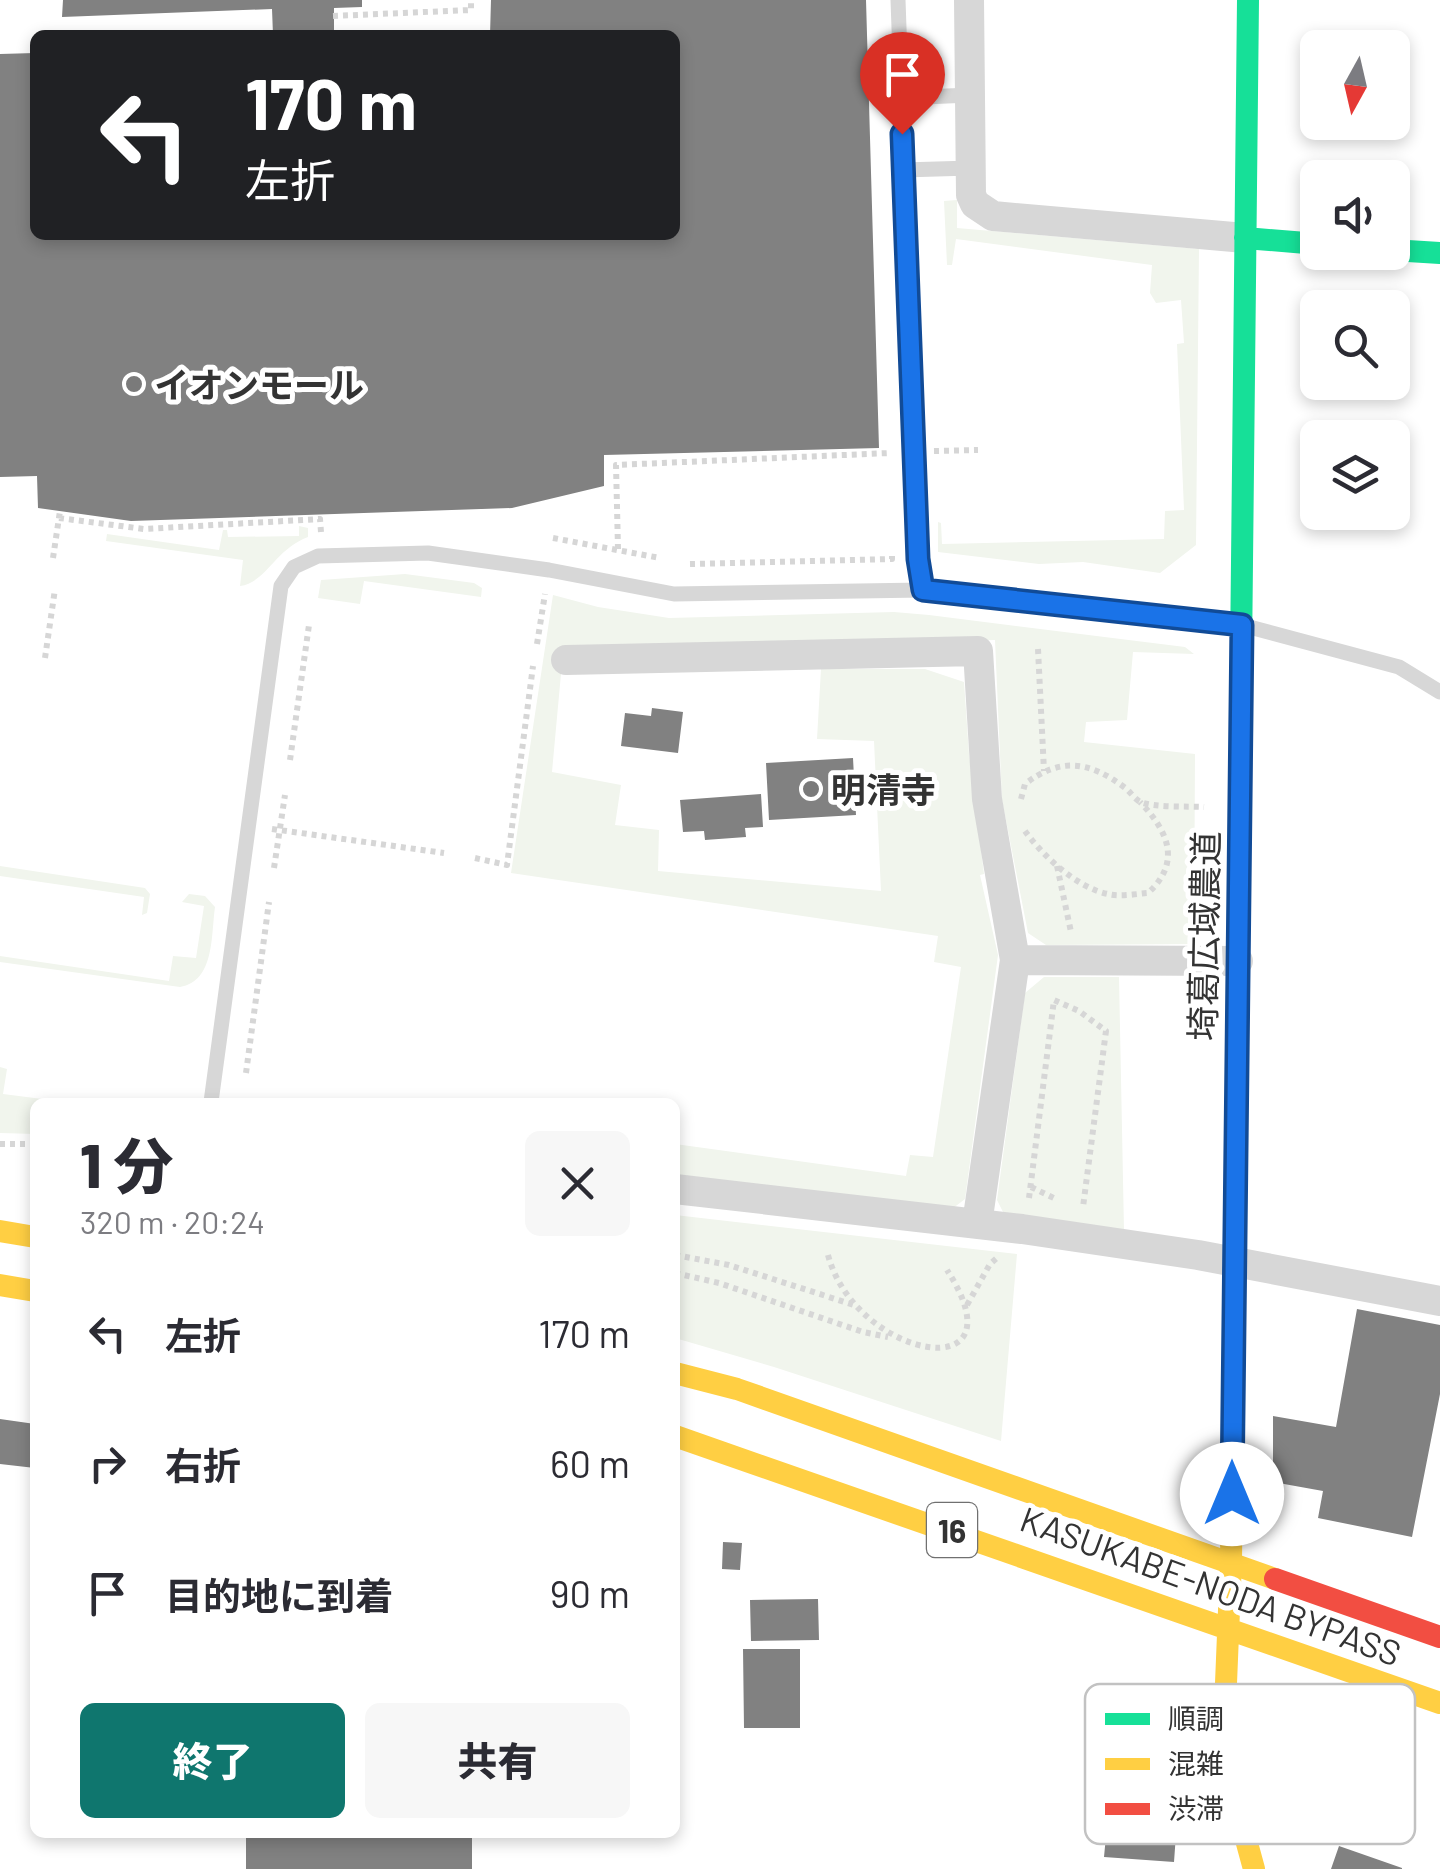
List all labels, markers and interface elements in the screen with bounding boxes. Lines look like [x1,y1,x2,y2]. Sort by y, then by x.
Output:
north arrow [1300,30,1410,140]
map controls [1300,30,1410,530]
pin [860,32,945,135]
icon: arrive [875,47,930,102]
text: 170 m [245,60,417,144]
icon: left [80,70,210,200]
text: 左折 [245,152,335,206]
button: sound [1300,160,1410,270]
button: search [1300,290,1410,400]
place label: イオンモール [154,363,364,405]
marker: イオンモール [123,373,145,395]
button: layers [1300,420,1410,530]
place label: 明清寺 [831,768,936,810]
marker: 明清寺 [800,778,822,800]
street label: 埼葛広域農道 [1180,831,1226,1041]
text: 1 分 [80,1128,173,1200]
button: close [525,1131,630,1236]
text: 320 m · 20:24 [80,1202,265,1240]
icon: left [80,1306,135,1361]
text: 170 m [538,1310,630,1356]
text: 左折 [165,1312,241,1358]
icon: right [80,1436,135,1491]
text: 60 m [550,1440,630,1486]
text: 右折 [165,1442,241,1488]
position arrow [1180,1442,1284,1546]
street label: KASUKABE-NODA BYPASS [1015,1497,1407,1673]
road number: 16 [927,1503,977,1557]
icon: arrive [80,1566,135,1621]
text: 90 m [550,1570,630,1616]
text: 目的地に到着 [165,1572,393,1618]
legend [1085,1684,1415,1844]
text: 順調 [1168,1701,1224,1735]
button: 終了 [80,1703,345,1818]
button: 共有 [365,1703,630,1818]
text: 混雑 [1168,1746,1224,1780]
text: 渋滞 [1168,1791,1224,1825]

